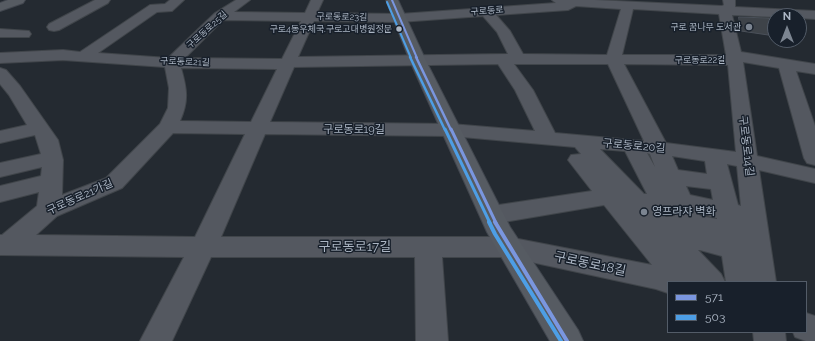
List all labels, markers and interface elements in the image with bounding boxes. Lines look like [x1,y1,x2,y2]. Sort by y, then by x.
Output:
street label: 구로동로 [470,4,504,18]
north arrow [767,8,807,48]
street label: 구로동로25길 [184,9,230,51]
text: N [783,10,791,23]
street label: 구로동로23길 [316,11,368,23]
place label: 구로 꿈나무 도서관 [670,22,741,32]
marker: 구로 꿈나무 도서관 [744,22,754,32]
place label: 구로4동우체국.구로고대병원정문 [269,24,392,34]
marker: 구로4동우체국.구로고대병원정문 [394,24,404,34]
street label: 구로동로22길 [675,55,725,65]
street label: 구로동로21길 [160,56,210,68]
street label: 구로동로14길 [736,115,756,177]
street label: 구로동로19길 [323,123,385,137]
street label: 구로동로20길 [602,137,666,155]
street label: 구로동로21가길 [45,176,115,218]
place label: 영프라쟈 벽화 [652,205,716,219]
marker: 영프라쟈 벽화 [639,207,649,217]
street label: 구로동로17길 [319,239,391,255]
street label: 구로동로18길 [553,249,627,279]
legend [667,281,807,333]
text: 571 [705,290,723,304]
text: 503 [705,310,725,324]

